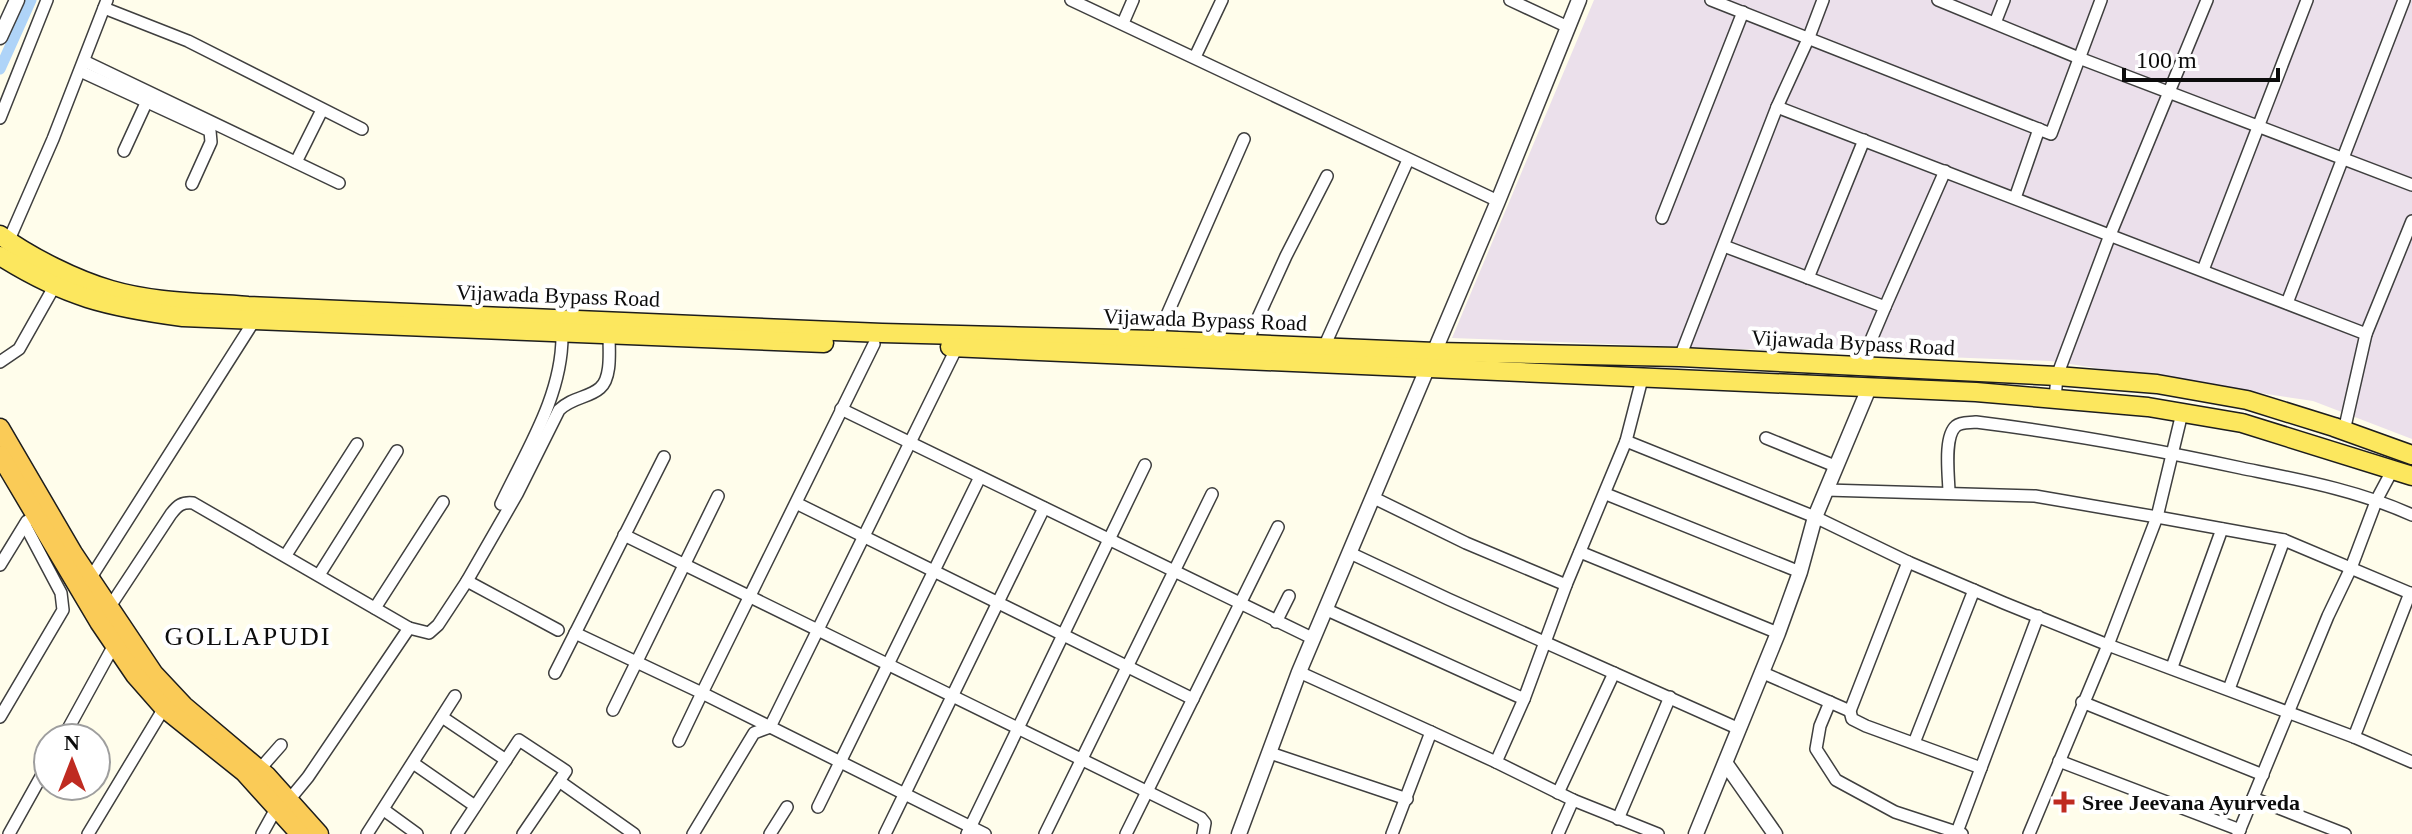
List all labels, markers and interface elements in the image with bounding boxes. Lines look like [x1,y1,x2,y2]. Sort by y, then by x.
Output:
scale bar [2124,32,2278,82]
text: 100 m [2136,47,2197,73]
street label: Vijawada Bypass Road [456,279,660,312]
street label: Vijawada Bypass Road [1103,303,1307,336]
street label: Vijawada Bypass Road [1750,325,1955,360]
district label: GOLLAPUDI [165,622,331,651]
north arrow [32,722,112,802]
text: N [64,730,80,755]
place label: Sree Jeevana Ayurveda [2082,790,2300,815]
marker: Sree Jeevana Ayurveda [2053,791,2075,813]

